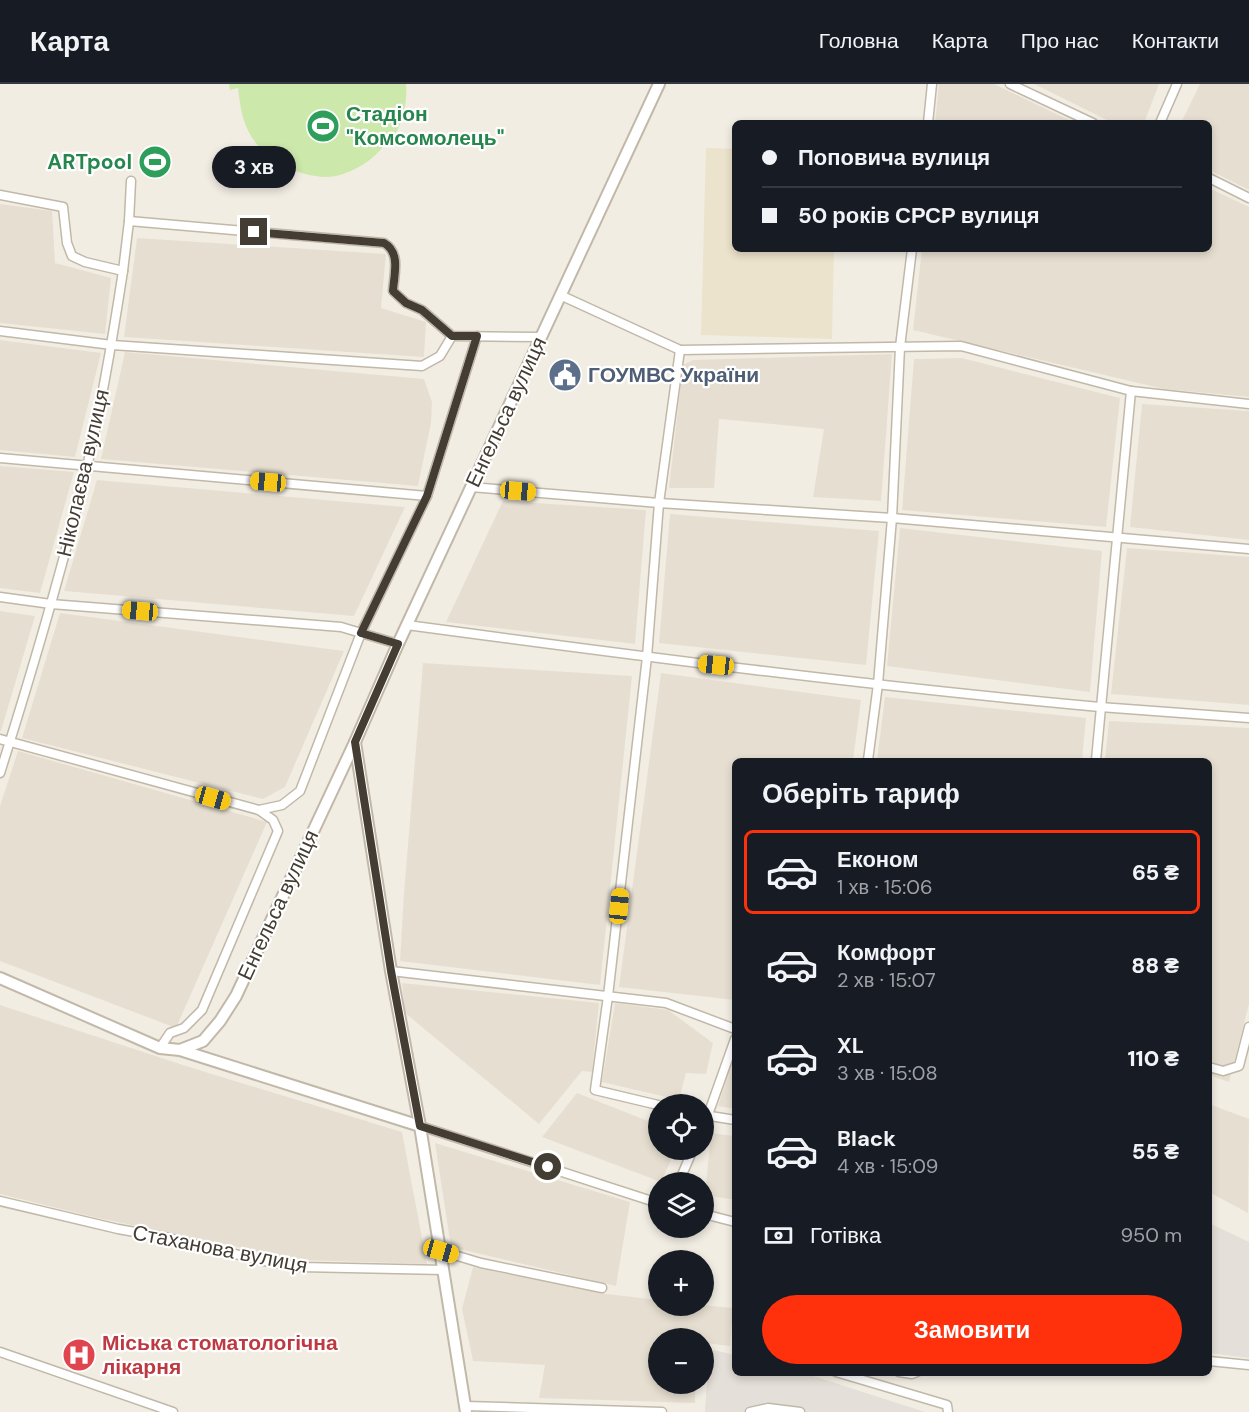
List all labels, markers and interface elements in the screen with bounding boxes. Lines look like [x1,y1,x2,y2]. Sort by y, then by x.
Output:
text: Карта [30,23,109,60]
text: Головна [819,27,899,55]
text: Карта [932,27,988,55]
text: Про нас [1021,27,1099,55]
text: Контакти [1132,27,1219,55]
place label: Стадіон "Комсомолець" [346,100,504,152]
sports icon: Стадіон "Комсомолець" [305,108,341,144]
text: Поповича вулиця [798,143,990,172]
sports icon: ARTpool [137,144,173,180]
callout: 3 хв [212,145,296,187]
place label: ARTpool [47,148,132,176]
text: 3 хв [234,154,274,180]
text: 50 років СРСР вулиця [798,201,1040,230]
route end [240,218,267,245]
street label: Енгельса вулиця [459,332,553,492]
public building icon: ГОУМВС України [547,357,583,393]
place label: ГОУМВС України [588,361,759,389]
street label: Ніколаєва вулиця [50,386,116,560]
car [249,471,287,493]
car [499,480,537,502]
car [121,600,159,622]
car [697,654,735,676]
text: Оберіть тариф [762,776,960,811]
car [193,784,233,812]
street label: Енгельса вулиця [231,825,325,985]
icon: car [765,845,819,899]
text: Економ [837,845,919,874]
text: 65 ₴ [1132,858,1179,887]
text: 1 хв · 15:06 [837,874,933,900]
car [608,887,630,925]
icon: car [765,938,819,992]
text: Комфорт [837,938,936,967]
text: 88 ₴ [1131,951,1179,980]
text: 2 хв · 15:07 [837,967,936,993]
icon: car [765,1031,819,1085]
text: XL [837,1031,864,1060]
text: 110 ₴ [1127,1044,1179,1073]
text: 3 хв · 15:08 [837,1060,938,1086]
map controls [648,1094,714,1394]
button: locate [648,1094,714,1160]
icon: car [765,1124,819,1178]
text: Black [837,1124,896,1153]
text: 55 ₴ [1132,1137,1179,1166]
route start [534,1153,561,1180]
text: 4 хв · 15:09 [837,1153,938,1179]
button: layers [648,1172,714,1238]
street label: Стаханова вулиця [130,1218,310,1280]
icon: cash [762,1219,795,1252]
text: Готівка [810,1221,881,1250]
text: 950 m [1120,1222,1182,1248]
car [421,1237,461,1265]
button: + [648,1250,714,1316]
button: Замовити [762,1295,1182,1364]
button: − [648,1328,714,1394]
place label: Міська стоматологічна лікарня [102,1329,338,1381]
hospital icon: Міська стоматологічна лікарня [61,1337,97,1373]

